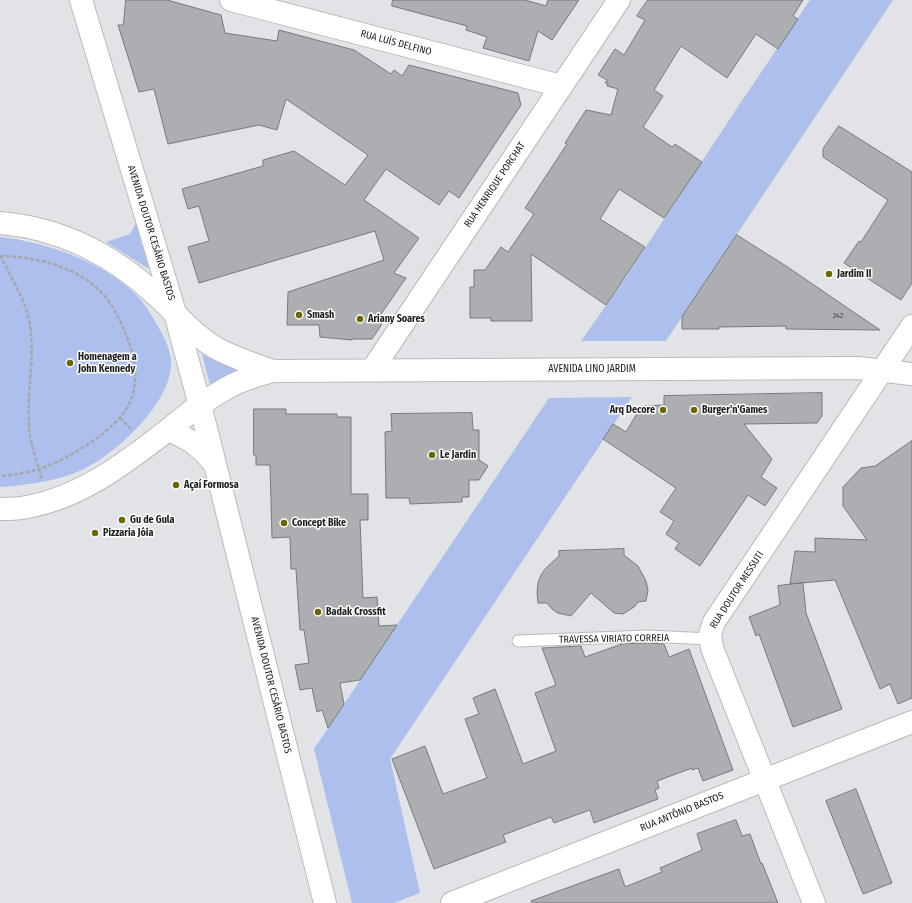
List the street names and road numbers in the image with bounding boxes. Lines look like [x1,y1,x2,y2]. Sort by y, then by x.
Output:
street label: RUA LUÍS DELFINO [359,28,433,58]
street label: RUA HENRIQUE PORCHAT [462,140,528,230]
street label: AVENIDA DOUTOR CESÁRIO BASTOS [125,164,177,302]
street label: AVENIDA LINO JARDIM [548,363,636,375]
street label: RUA DOUTOR MESSUTI [708,549,766,631]
street label: AVENIDA DOUTOR CESÁRIO BASTOS [248,615,294,755]
street label: TRAVESSA VIRIATO CORREIA [559,632,669,646]
street label: RUA ANTÔNIO BASTOS [639,790,725,834]

